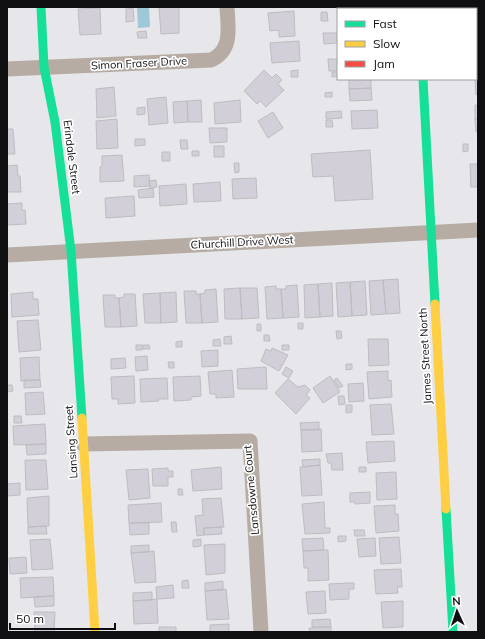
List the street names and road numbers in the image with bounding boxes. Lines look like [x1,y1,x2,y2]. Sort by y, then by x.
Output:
street label: Simon Fraser Drive [91,53,187,73]
street label: Erindale Street [61,119,84,195]
street label: Churchill Drive West [190,232,294,252]
street label: James Street North [415,307,435,405]
street label: Lansing Street [61,405,81,479]
street label: Lansdowne Court [240,444,262,535]

